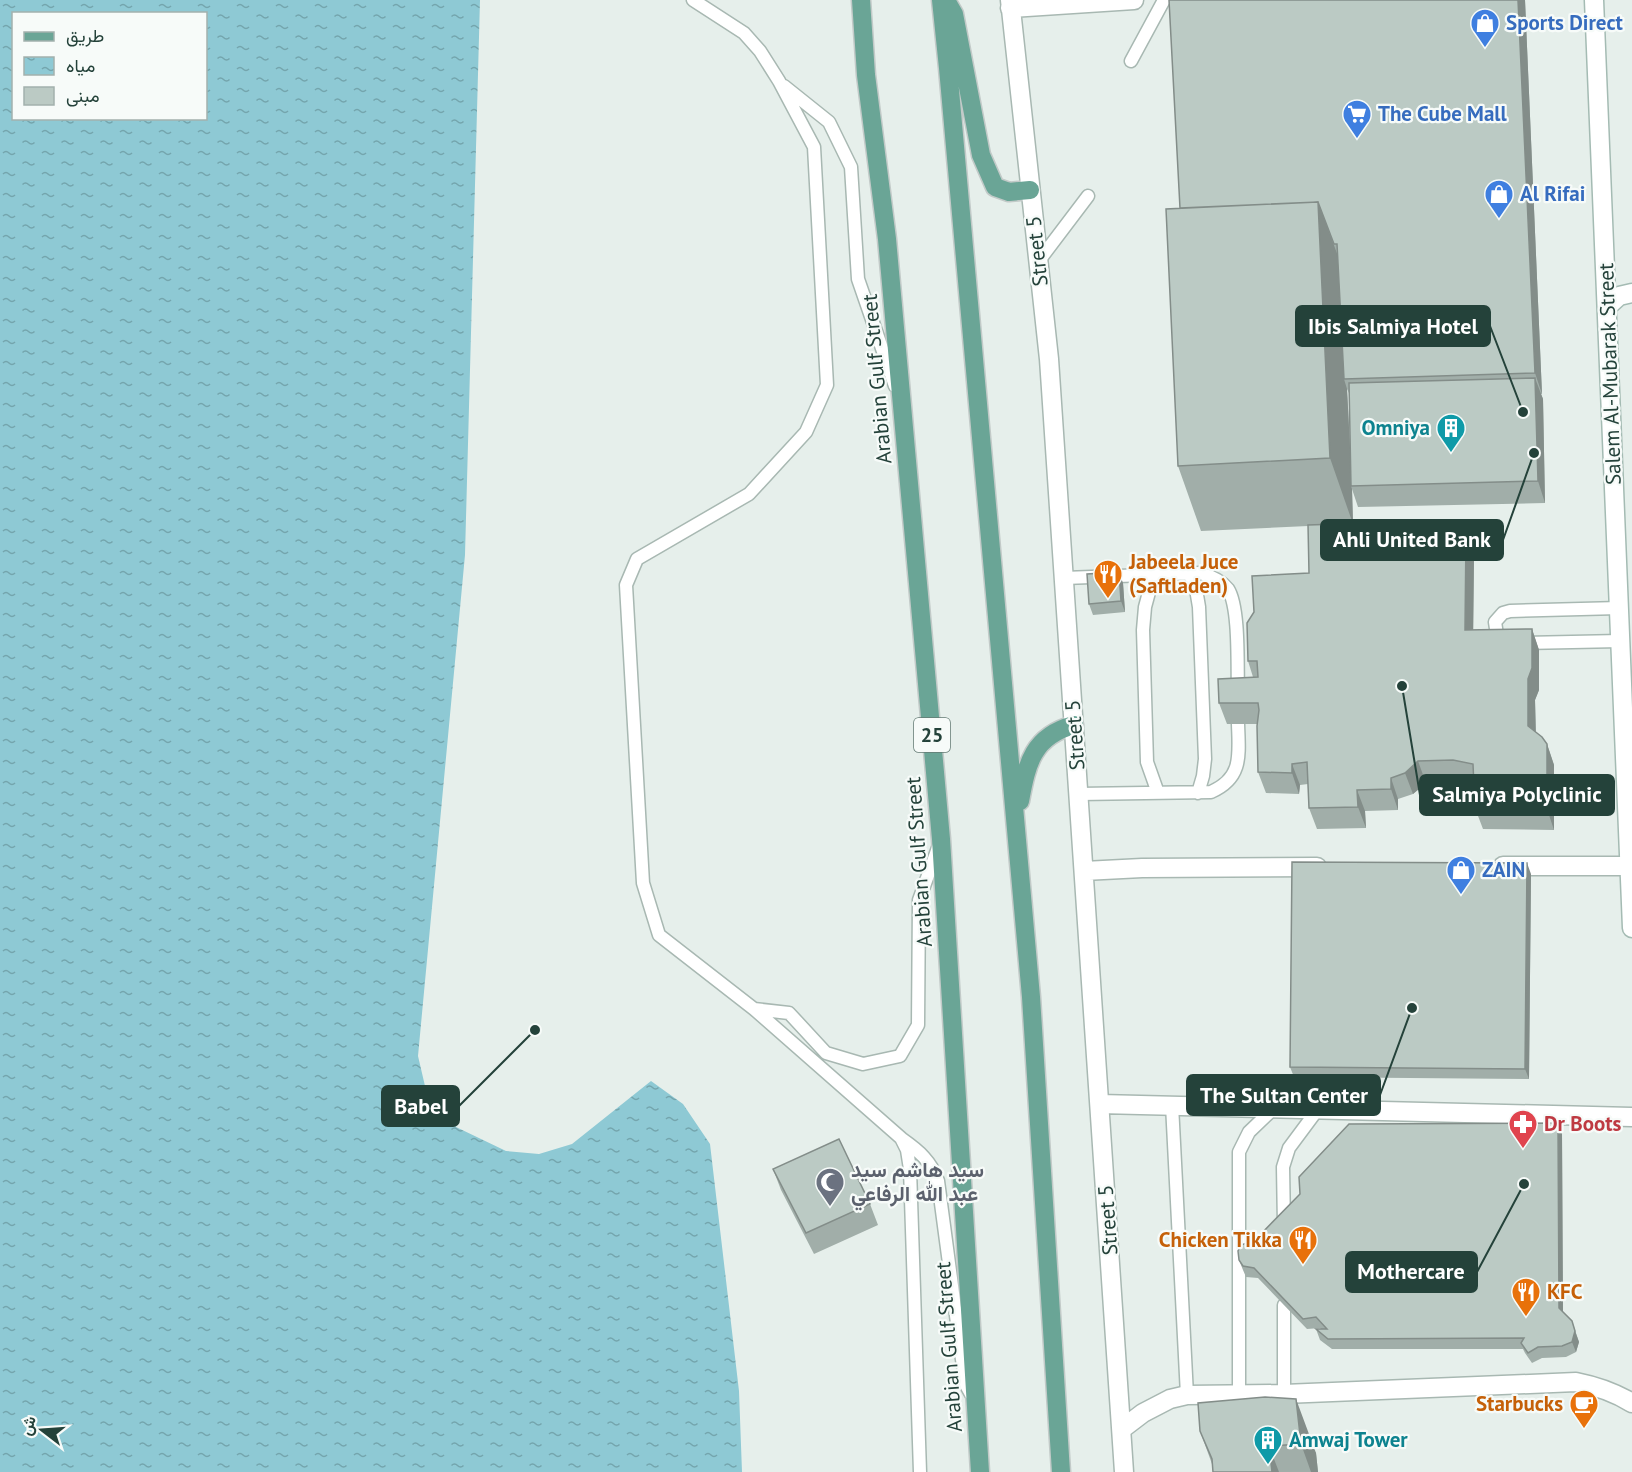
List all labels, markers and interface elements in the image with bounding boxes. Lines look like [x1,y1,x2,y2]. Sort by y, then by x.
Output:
shop icon: Sports Direct [1469,7,1501,49]
place label: Sports Direct [1506,9,1624,36]
legend [12,12,207,120]
text: طريق [66,24,104,47]
text: مياه [66,54,95,77]
text: مبنى [66,84,100,107]
supermarket icon: The Cube Mall [1341,98,1373,140]
place label: The Cube Mall [1378,100,1508,127]
shop icon: Al Rifai [1483,178,1515,220]
place label: Al Rifai [1520,180,1585,207]
street label: Street 5 [1019,214,1054,288]
street label: Salem Al-Mubarak Street [1592,262,1627,486]
street label: Arabian Gulf Street [856,293,897,465]
callout: Ibis Salmiya Hotel [1296,306,1490,346]
text: Ibis Salmiya Hotel [1308,312,1478,340]
building icon: Omniya [1435,412,1467,454]
place label: Omniya [1361,414,1430,441]
callout: Ahli United Bank [1321,520,1503,560]
text: Ahli United Bank [1333,525,1491,553]
place label: Jabeela Juce (Saftladen) [1128,548,1239,599]
restaurant icon: Jabeela Juce (Saftladen) [1092,558,1124,600]
street label: Street 5 [1059,699,1090,771]
road number: 25 [914,718,950,752]
callout: Salmiya Polyclinic [1420,775,1614,815]
street label: Arabian Gulf Street [899,776,938,948]
text: Salmiya Polyclinic [1432,780,1602,808]
shop icon: ZAIN [1445,854,1477,896]
place label: ZAIN [1482,856,1525,883]
callout: The Sultan Center [1187,1075,1380,1115]
text: The Sultan Center [1200,1081,1368,1109]
callout: Babel [382,1086,459,1126]
text: Babel [394,1092,448,1120]
pharmacy icon: Dr Boots [1507,1108,1539,1150]
place label: Dr Boots [1544,1110,1622,1137]
place label: سيد هاشم سيد عبد الله الرفاعي [851,1156,984,1211]
mosque icon: سيد هاشم سيد عبد الله الرفاعي [814,1166,846,1208]
street label: Street 5 [1092,1184,1123,1256]
restaurant icon: Chicken Tikka [1287,1224,1319,1266]
place label: Chicken Tikka [1159,1226,1282,1253]
callout: Mothercare [1346,1252,1477,1292]
text: Mothercare [1357,1257,1465,1285]
street label: Arabian Gulf Street [929,1261,968,1433]
restaurant icon: KFC [1510,1276,1542,1318]
place label: KFC [1547,1278,1583,1305]
cafe icon: Starbucks [1568,1388,1600,1430]
place label: Starbucks [1476,1390,1563,1417]
north arrow [12,1400,72,1460]
text: ش [15,1413,40,1438]
building icon: Amwaj Tower [1252,1424,1284,1466]
place label: Amwaj Tower [1289,1426,1408,1453]

